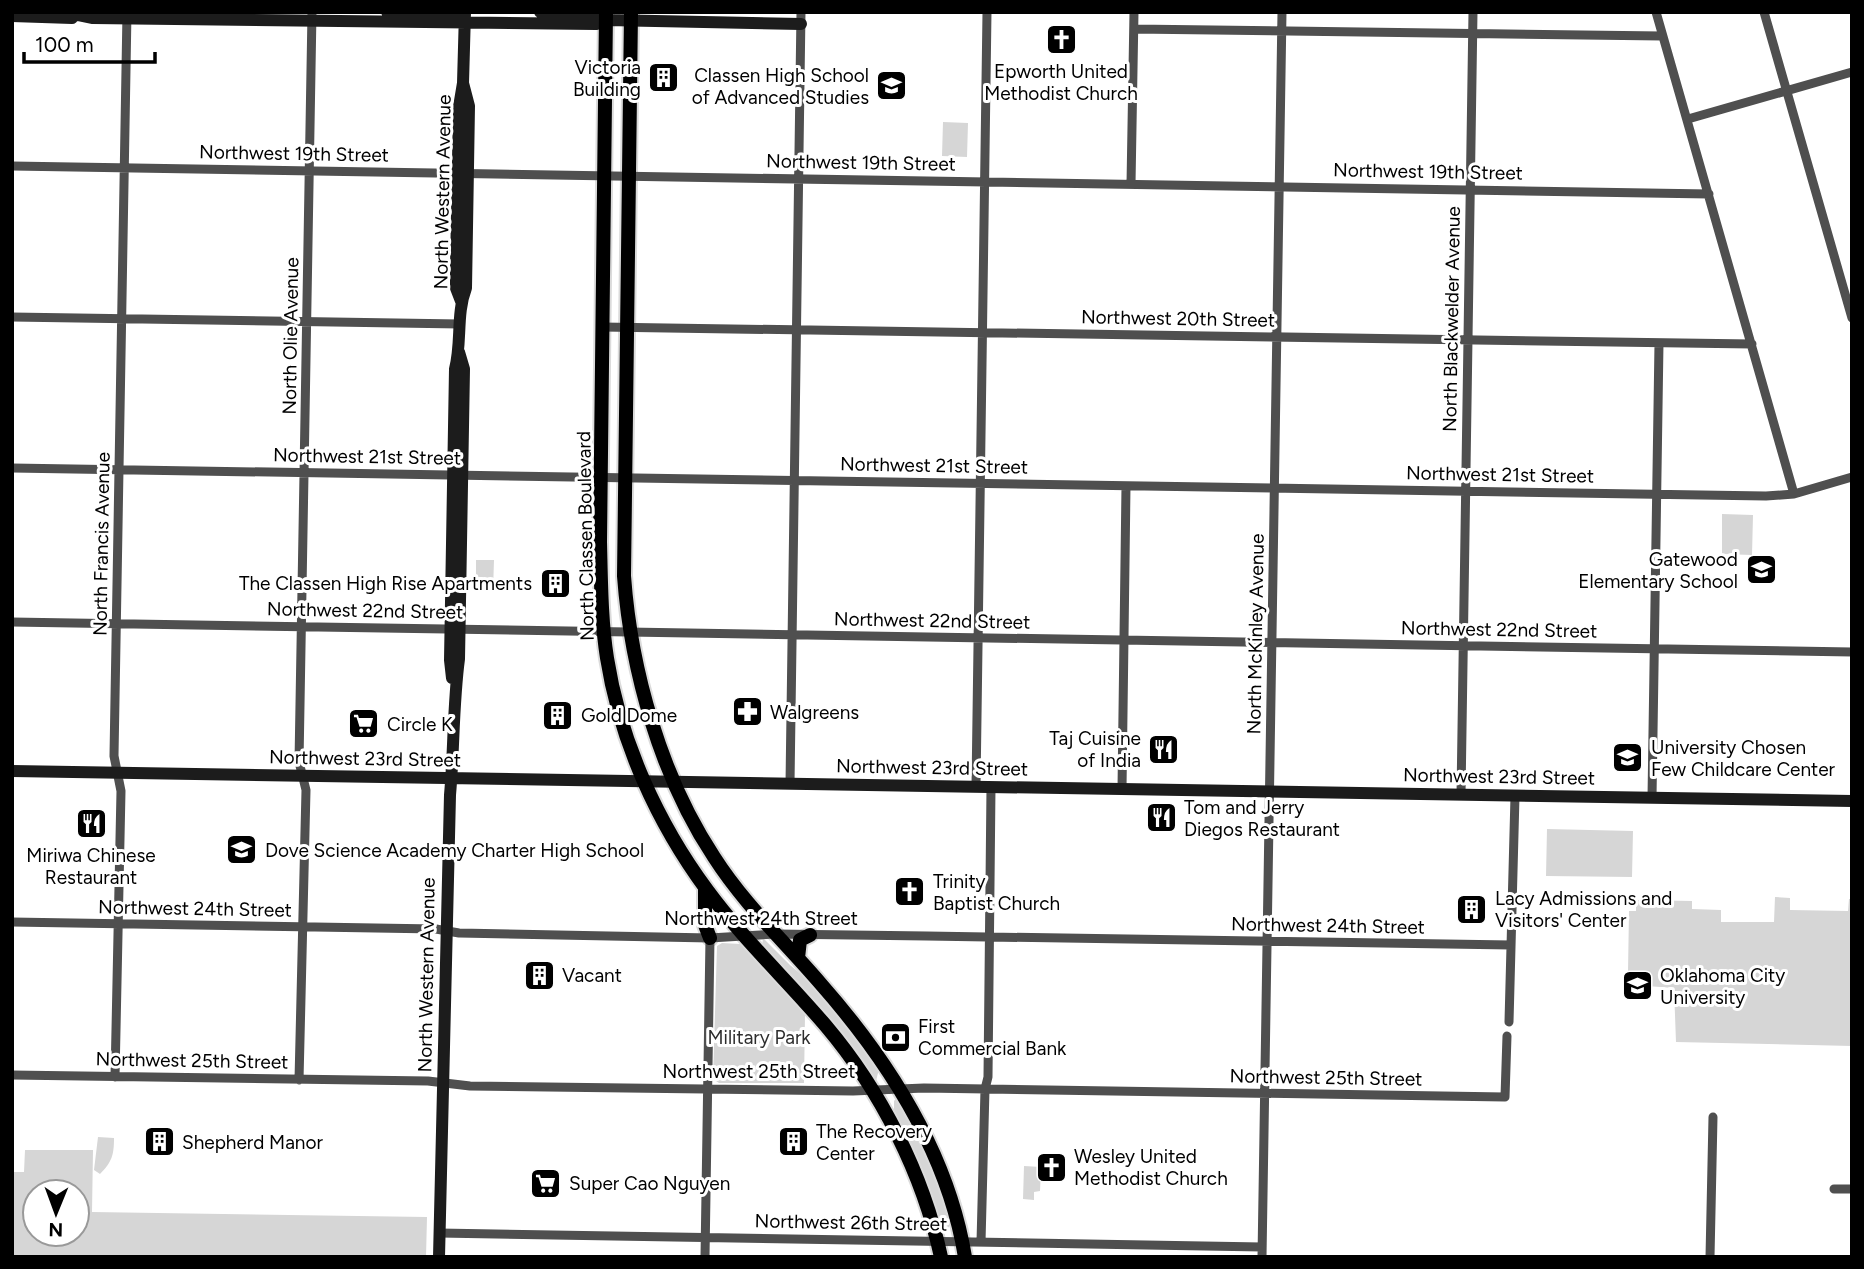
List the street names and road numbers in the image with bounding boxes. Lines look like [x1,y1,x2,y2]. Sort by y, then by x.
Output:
street label: North Western Avenue [429,94,456,290]
street label: Northwest 19th Street [199,140,389,167]
street label: Northwest 19th Street [766,149,956,176]
street label: Northwest 19th Street [1333,158,1523,185]
street label: North Blackwelder Avenue [1438,206,1465,432]
street label: North Olie Avenue [278,257,303,415]
street label: Northwest 20th Street [1081,305,1275,332]
street label: North Classen Boulevard [572,431,599,641]
street label: Northwest 21st Street [273,443,461,470]
street label: North Francis Avenue [88,452,115,636]
street label: Northwest 21st Street [840,452,1028,479]
street label: Northwest 21st Street [1406,461,1594,488]
street label: North McKinley Avenue [1242,533,1269,735]
street label: Northwest 22nd Street [267,597,463,624]
street label: Northwest 22nd Street [834,607,1030,634]
street label: Northwest 22nd Street [1401,616,1597,643]
street label: Northwest 23rd Street [269,745,461,772]
street label: Northwest 23rd Street [836,754,1028,781]
street label: Northwest 23rd Street [1403,763,1595,790]
street label: North Western Avenue [413,877,440,1073]
street label: Northwest 24th Street [98,895,292,922]
street label: Northwest 24th Street [664,907,858,930]
street label: Northwest 24th Street [1231,912,1425,939]
street label: Northwest 25th Street [95,1047,289,1074]
street label: Northwest 25th Street [663,1060,855,1083]
street label: Northwest 25th Street [1229,1064,1423,1091]
street label: Northwest 26th Street [754,1209,947,1236]

